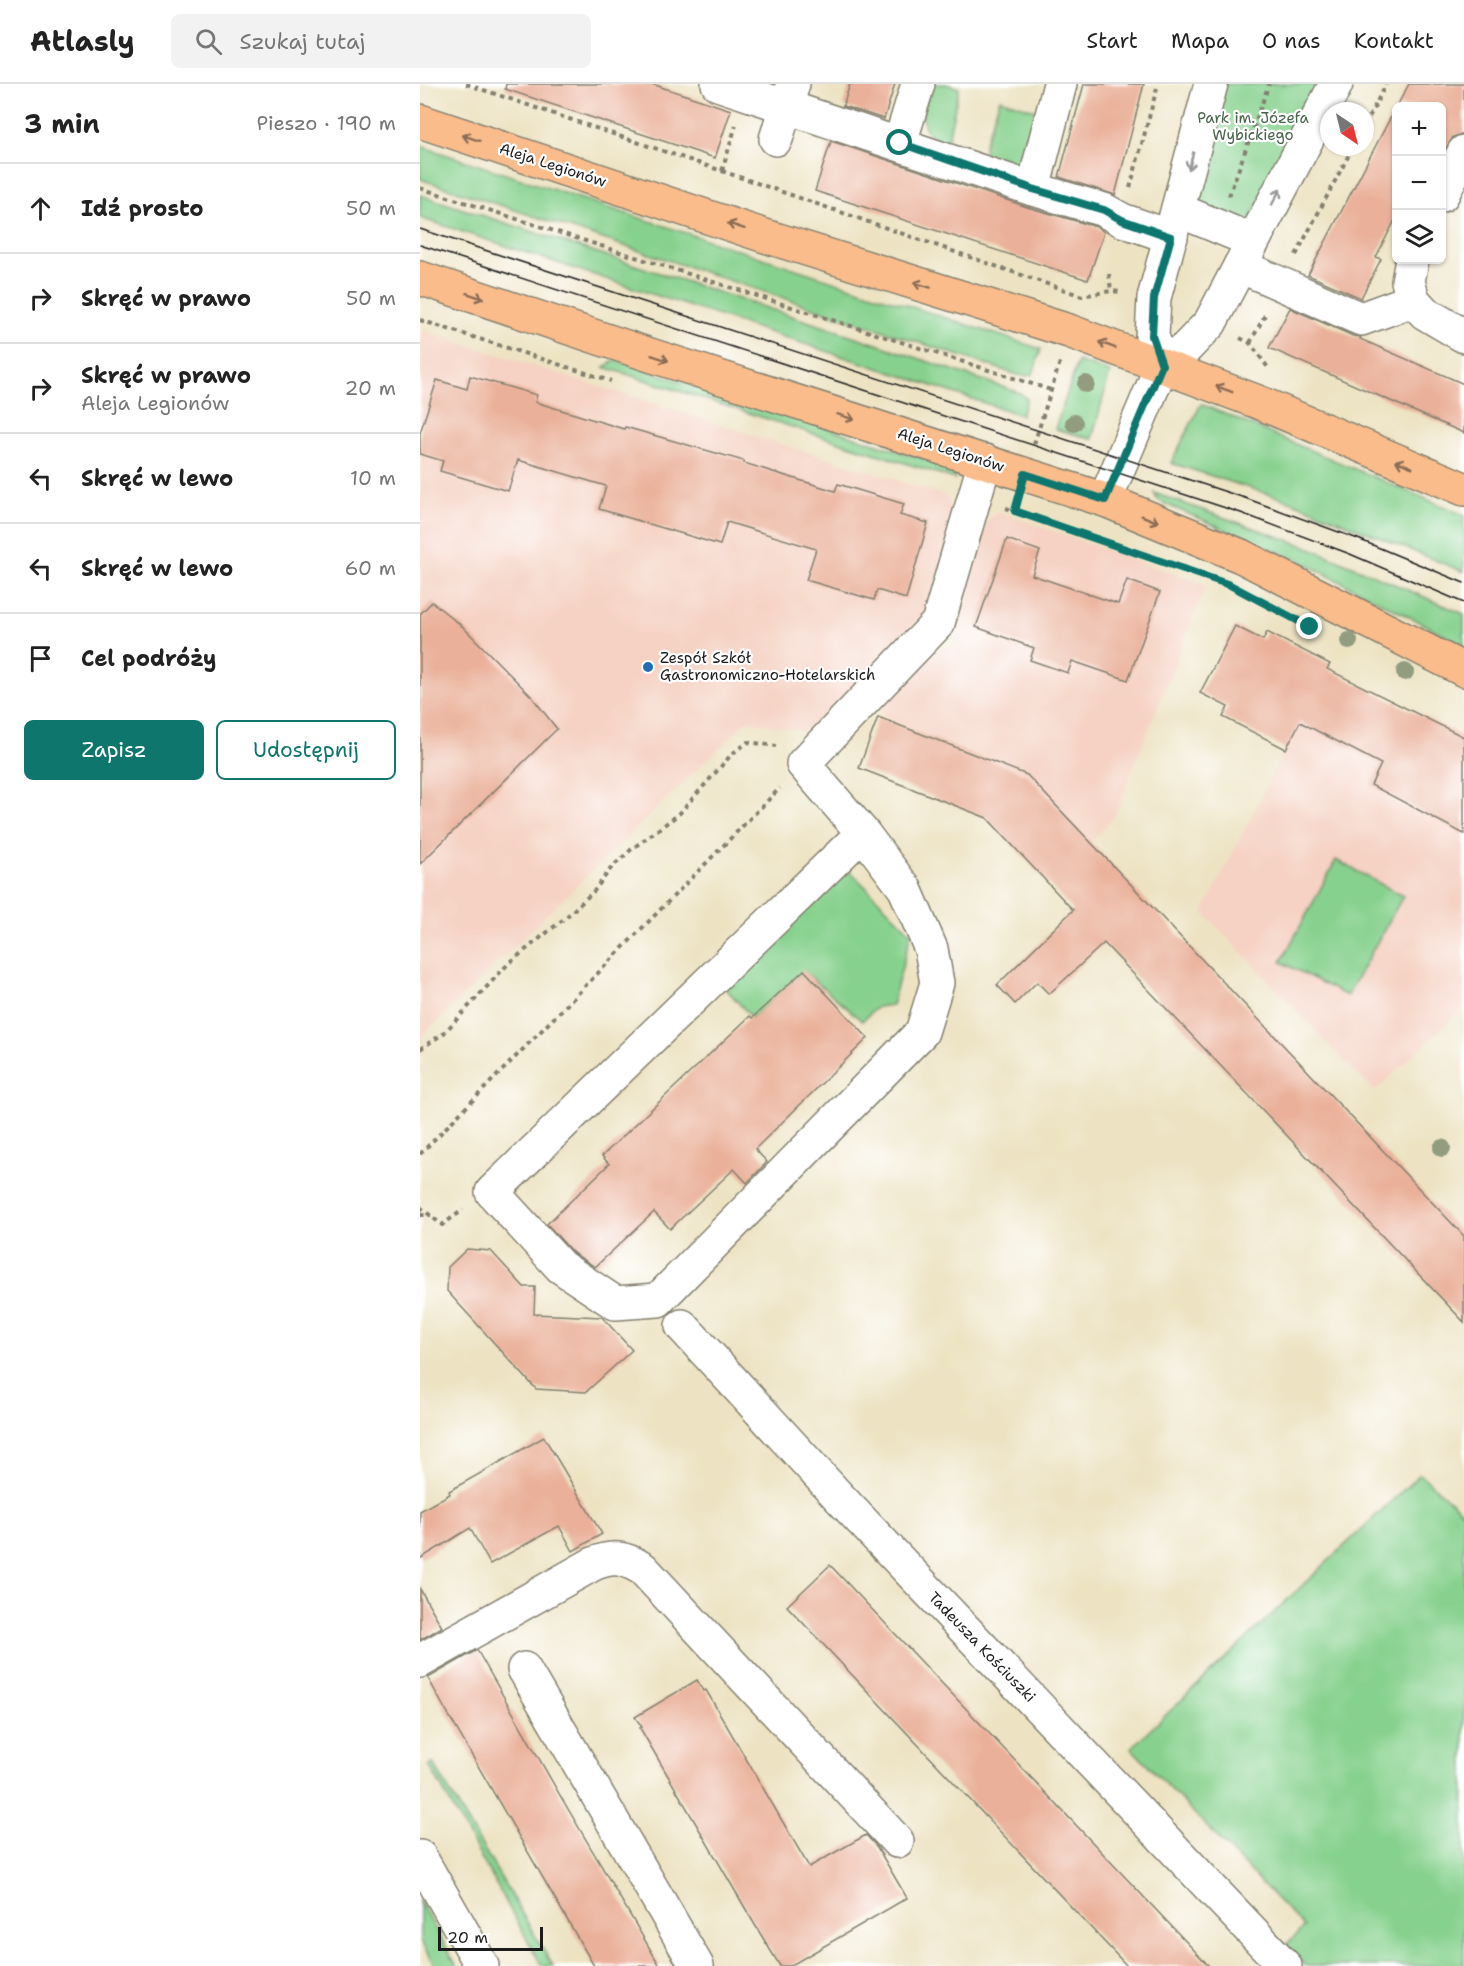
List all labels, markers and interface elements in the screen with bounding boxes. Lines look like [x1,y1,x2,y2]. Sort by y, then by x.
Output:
search box [171,14,591,68]
text: Atlasly [30,22,135,60]
icon: search [192,25,225,58]
text: Szukaj tutaj [240,27,365,56]
text: Start [1087,27,1138,55]
text: Mapa [1171,27,1229,55]
text: O nas [1262,27,1321,55]
text: Kontakt [1354,27,1434,55]
north arrow [1320,102,1374,156]
map controls [1392,102,1446,264]
button: + [1392,102,1446,156]
text: 3 min [24,106,100,141]
park label: Park im. Józefa Wybickiego [1197,108,1309,145]
text: Pieszo · 190 m [257,110,396,136]
route start [886,129,912,155]
one-way arrow [462,132,481,143]
street label: Aleja Legionów [497,138,609,192]
one-way arrow [1184,151,1196,170]
button: − [1392,156,1446,210]
one-way arrow [1270,189,1282,206]
icon: ahead [24,192,57,225]
text: Idź prosto [81,194,204,223]
text: 50 m [346,195,396,221]
button: layers [1392,210,1446,264]
one-way arrow [727,220,746,231]
one-way arrow [913,279,932,290]
icon: right [24,282,57,315]
text: Skręć w prawo [81,284,251,313]
text: 50 m [346,285,396,311]
one-way arrow [465,292,484,303]
one-way arrow [1098,339,1117,350]
one-way arrow [650,353,669,364]
text: Skręć w prawo [81,361,251,390]
icon: right [24,372,57,405]
text: 20 m [345,375,396,401]
one-way arrow [1216,383,1234,394]
text: Aleja Legionów [81,390,229,416]
one-way arrow [836,412,855,423]
street label: Aleja Legionów [895,423,1007,477]
one-way arrow [1396,458,1414,469]
icon: left [24,462,57,495]
text: Skręć w lewo [81,464,233,493]
text: 10 m [350,465,396,491]
one-way arrow [1141,514,1159,525]
icon: left [24,552,57,585]
text: Skręć w lewo [81,554,233,583]
text: 60 m [344,555,396,581]
route end [1296,613,1322,639]
icon: arrive [24,642,57,675]
text: Cel podróży [81,644,217,673]
place label: Zespół Szkół Gastronomiczno-Hotelarskich [660,648,875,685]
marker: Zespół Szkół Gastronomiczno-Hotelarskich [641,660,655,674]
button: Zapisz [24,720,204,780]
button: Udostępnij [216,720,396,780]
street label: Tadeusza Kościuszki [924,1587,1040,1707]
scale bar [438,1924,543,1952]
text: 20 m [447,1927,488,1948]

